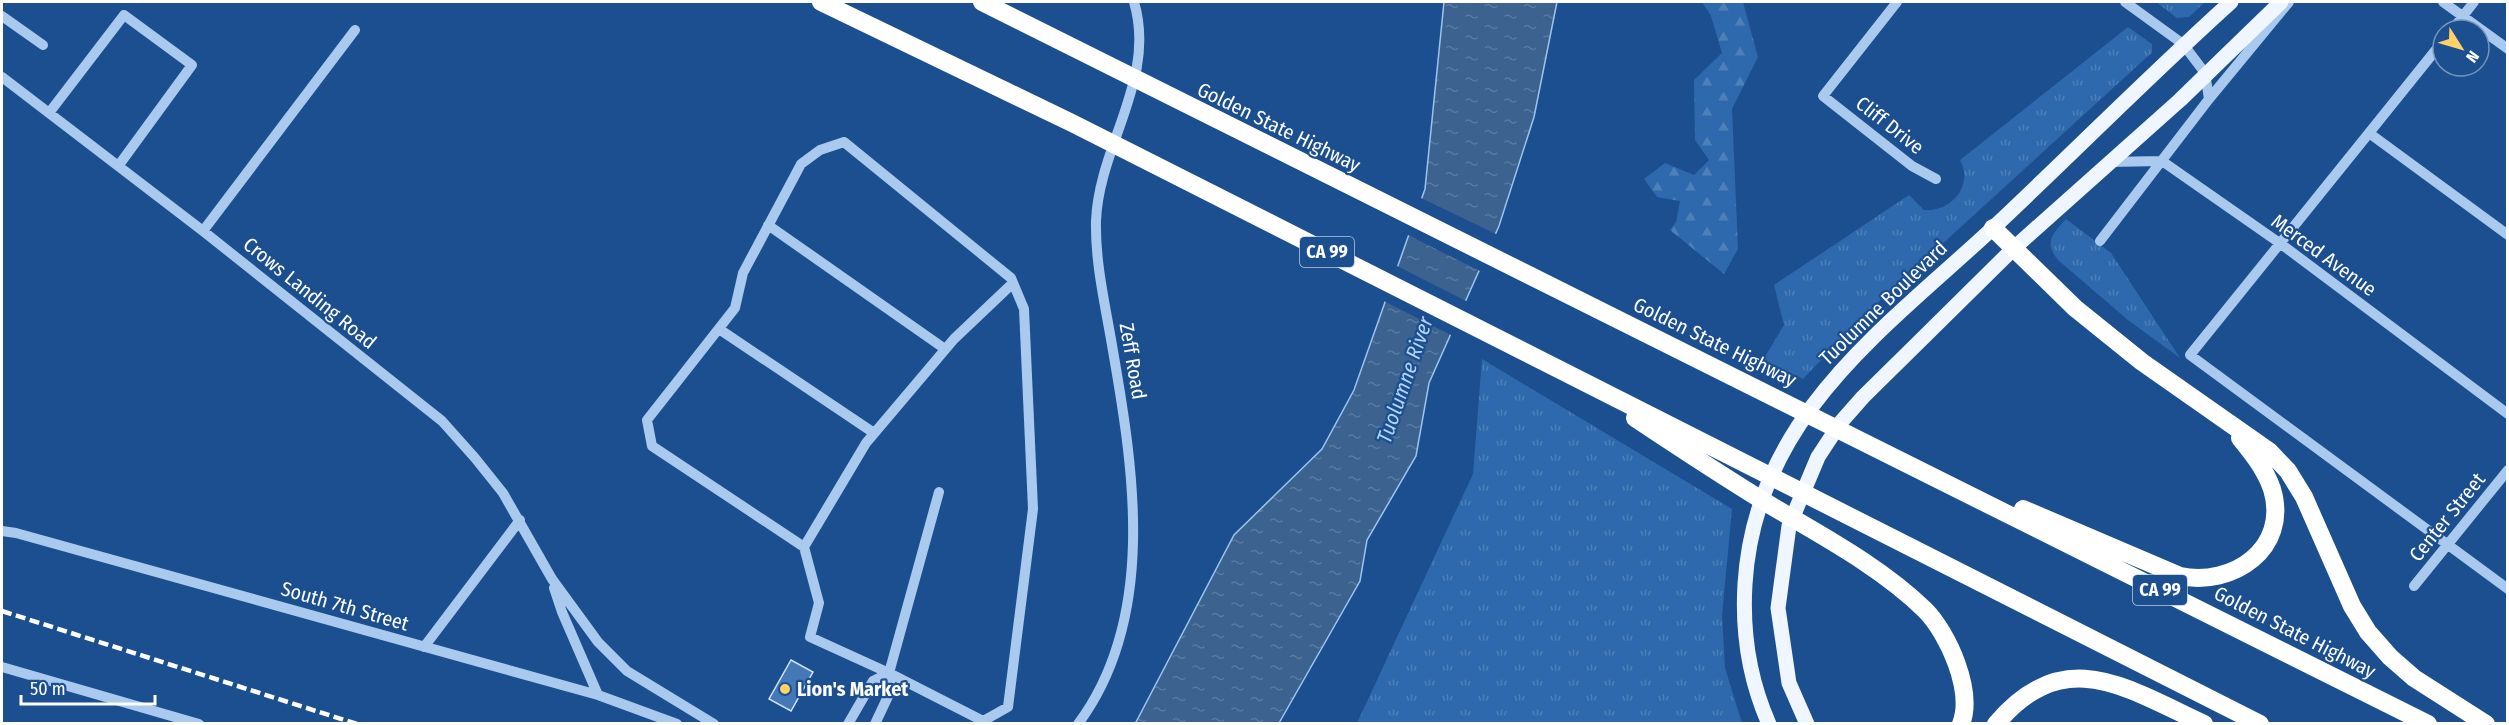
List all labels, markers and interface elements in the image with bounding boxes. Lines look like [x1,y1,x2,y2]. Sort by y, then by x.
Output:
north arrow [2431,18,2491,78]
text: N [2462,47,2483,66]
street label: Golden State Highway [1194,77,1364,177]
street label: Cliff Drive [1851,91,1929,159]
street label: Merced Avenue [2267,209,2381,301]
street label: Crows Landing Road [239,232,381,354]
street label: Tuolumne Boulevard [1814,236,1952,370]
road number: CA 99 [1300,237,1354,267]
street label: Golden State Highway [1630,292,1800,392]
water label: Tuolumne River [1371,313,1439,447]
street label: Zeff Road [1114,321,1152,401]
street label: Center Street [2404,467,2490,566]
road number: CA 99 [2133,575,2187,605]
street label: South 7th Street [278,576,412,636]
street label: Golden State Highway [2210,581,2380,683]
scale bar [21,668,154,706]
place label: Lion's Market [797,677,909,701]
text: 50 m [30,678,66,700]
marker: Lion's Market [778,682,792,696]

